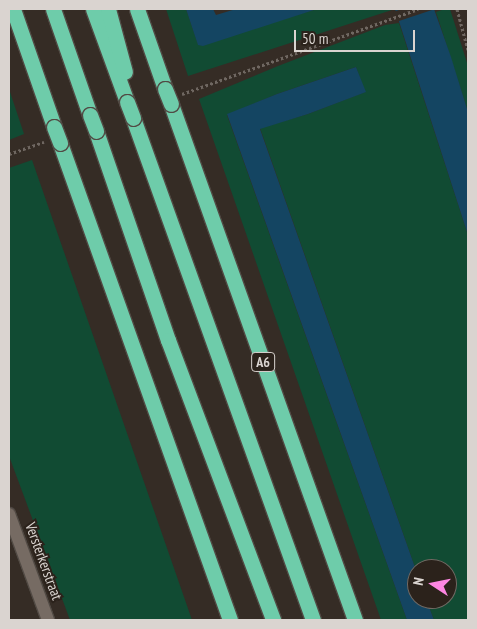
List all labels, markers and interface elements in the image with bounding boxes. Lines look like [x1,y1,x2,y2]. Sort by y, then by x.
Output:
scale bar [297,20,418,52]
text: 50 m [302,29,328,48]
road number: A6 [250,351,276,374]
street label: Versterkerstraat [22,520,66,602]
north arrow [407,559,457,609]
text: N [409,576,428,587]

